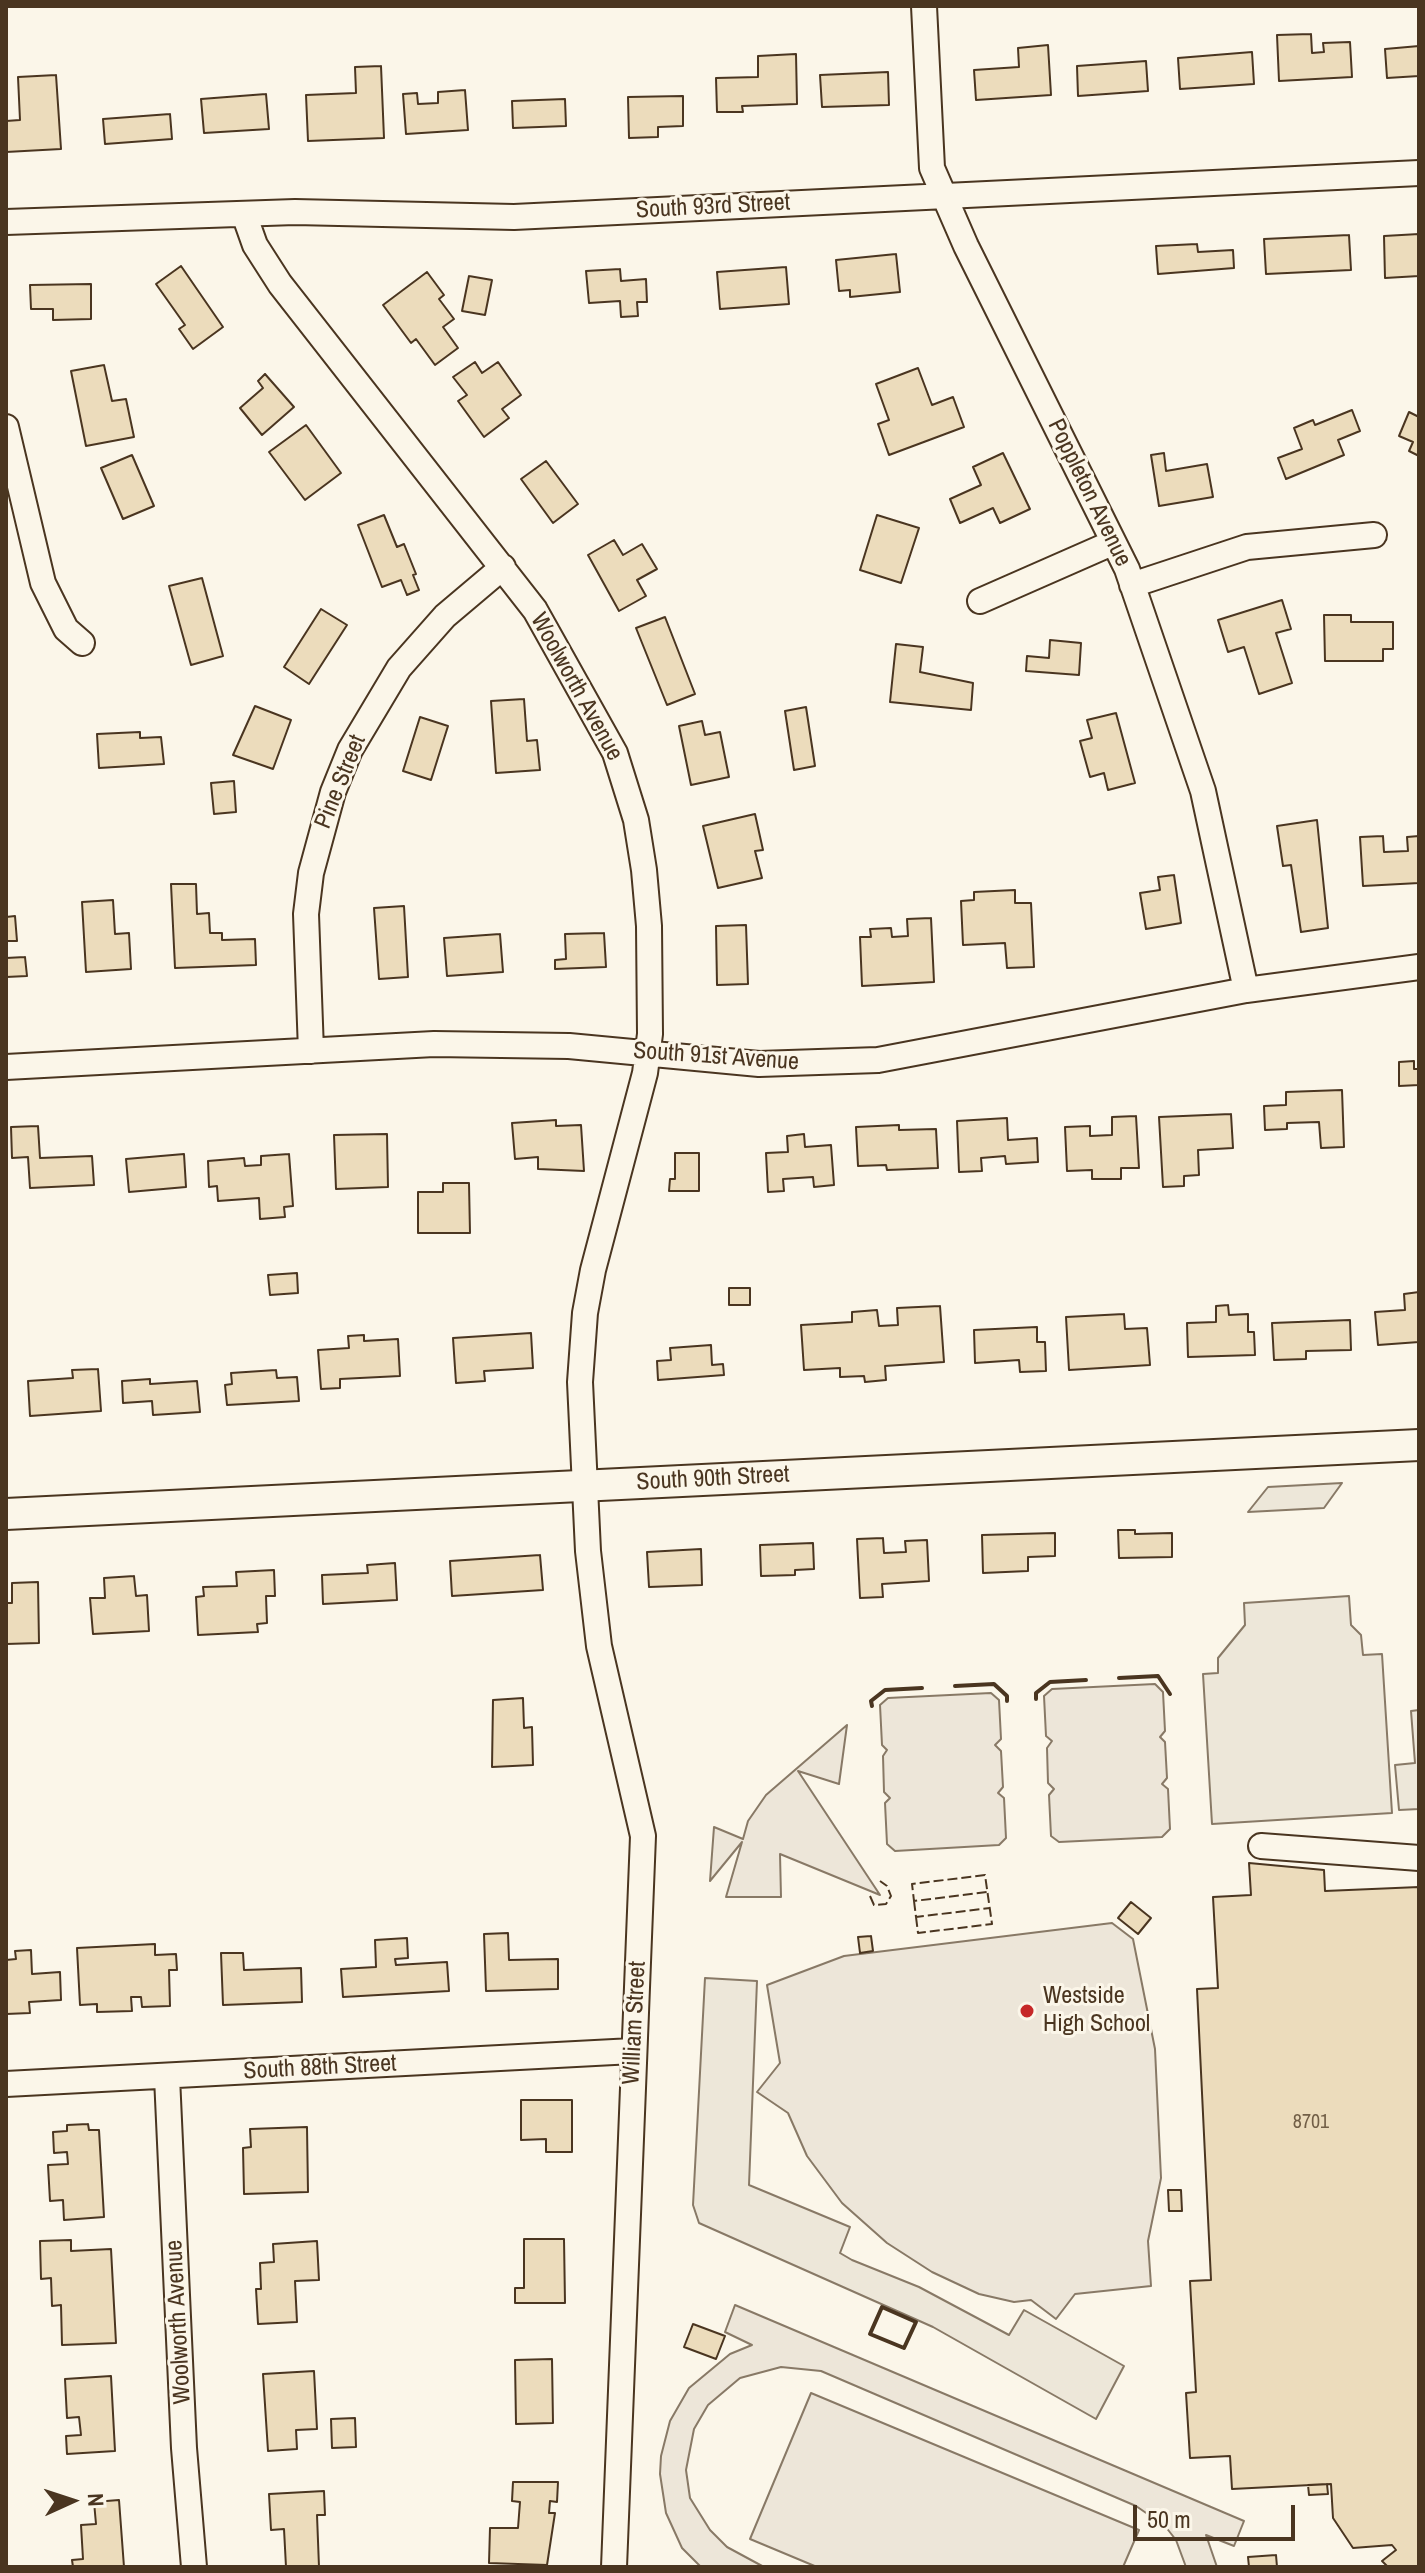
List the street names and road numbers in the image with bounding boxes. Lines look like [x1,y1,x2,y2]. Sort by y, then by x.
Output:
street label: South 93rd Street [635,189,791,225]
street label: Poppleton Avenue [1041,415,1137,571]
street label: Woolworth Avenue [524,608,628,766]
street label: Pine Street [309,731,373,833]
street label: South 91st Avenue [632,1037,800,1077]
street label: South 90th Street [636,1461,790,1497]
street label: William Street [617,1961,653,2085]
street label: South 88th Street [243,2050,397,2086]
street label: Woolworth Avenue [160,2239,198,2405]

